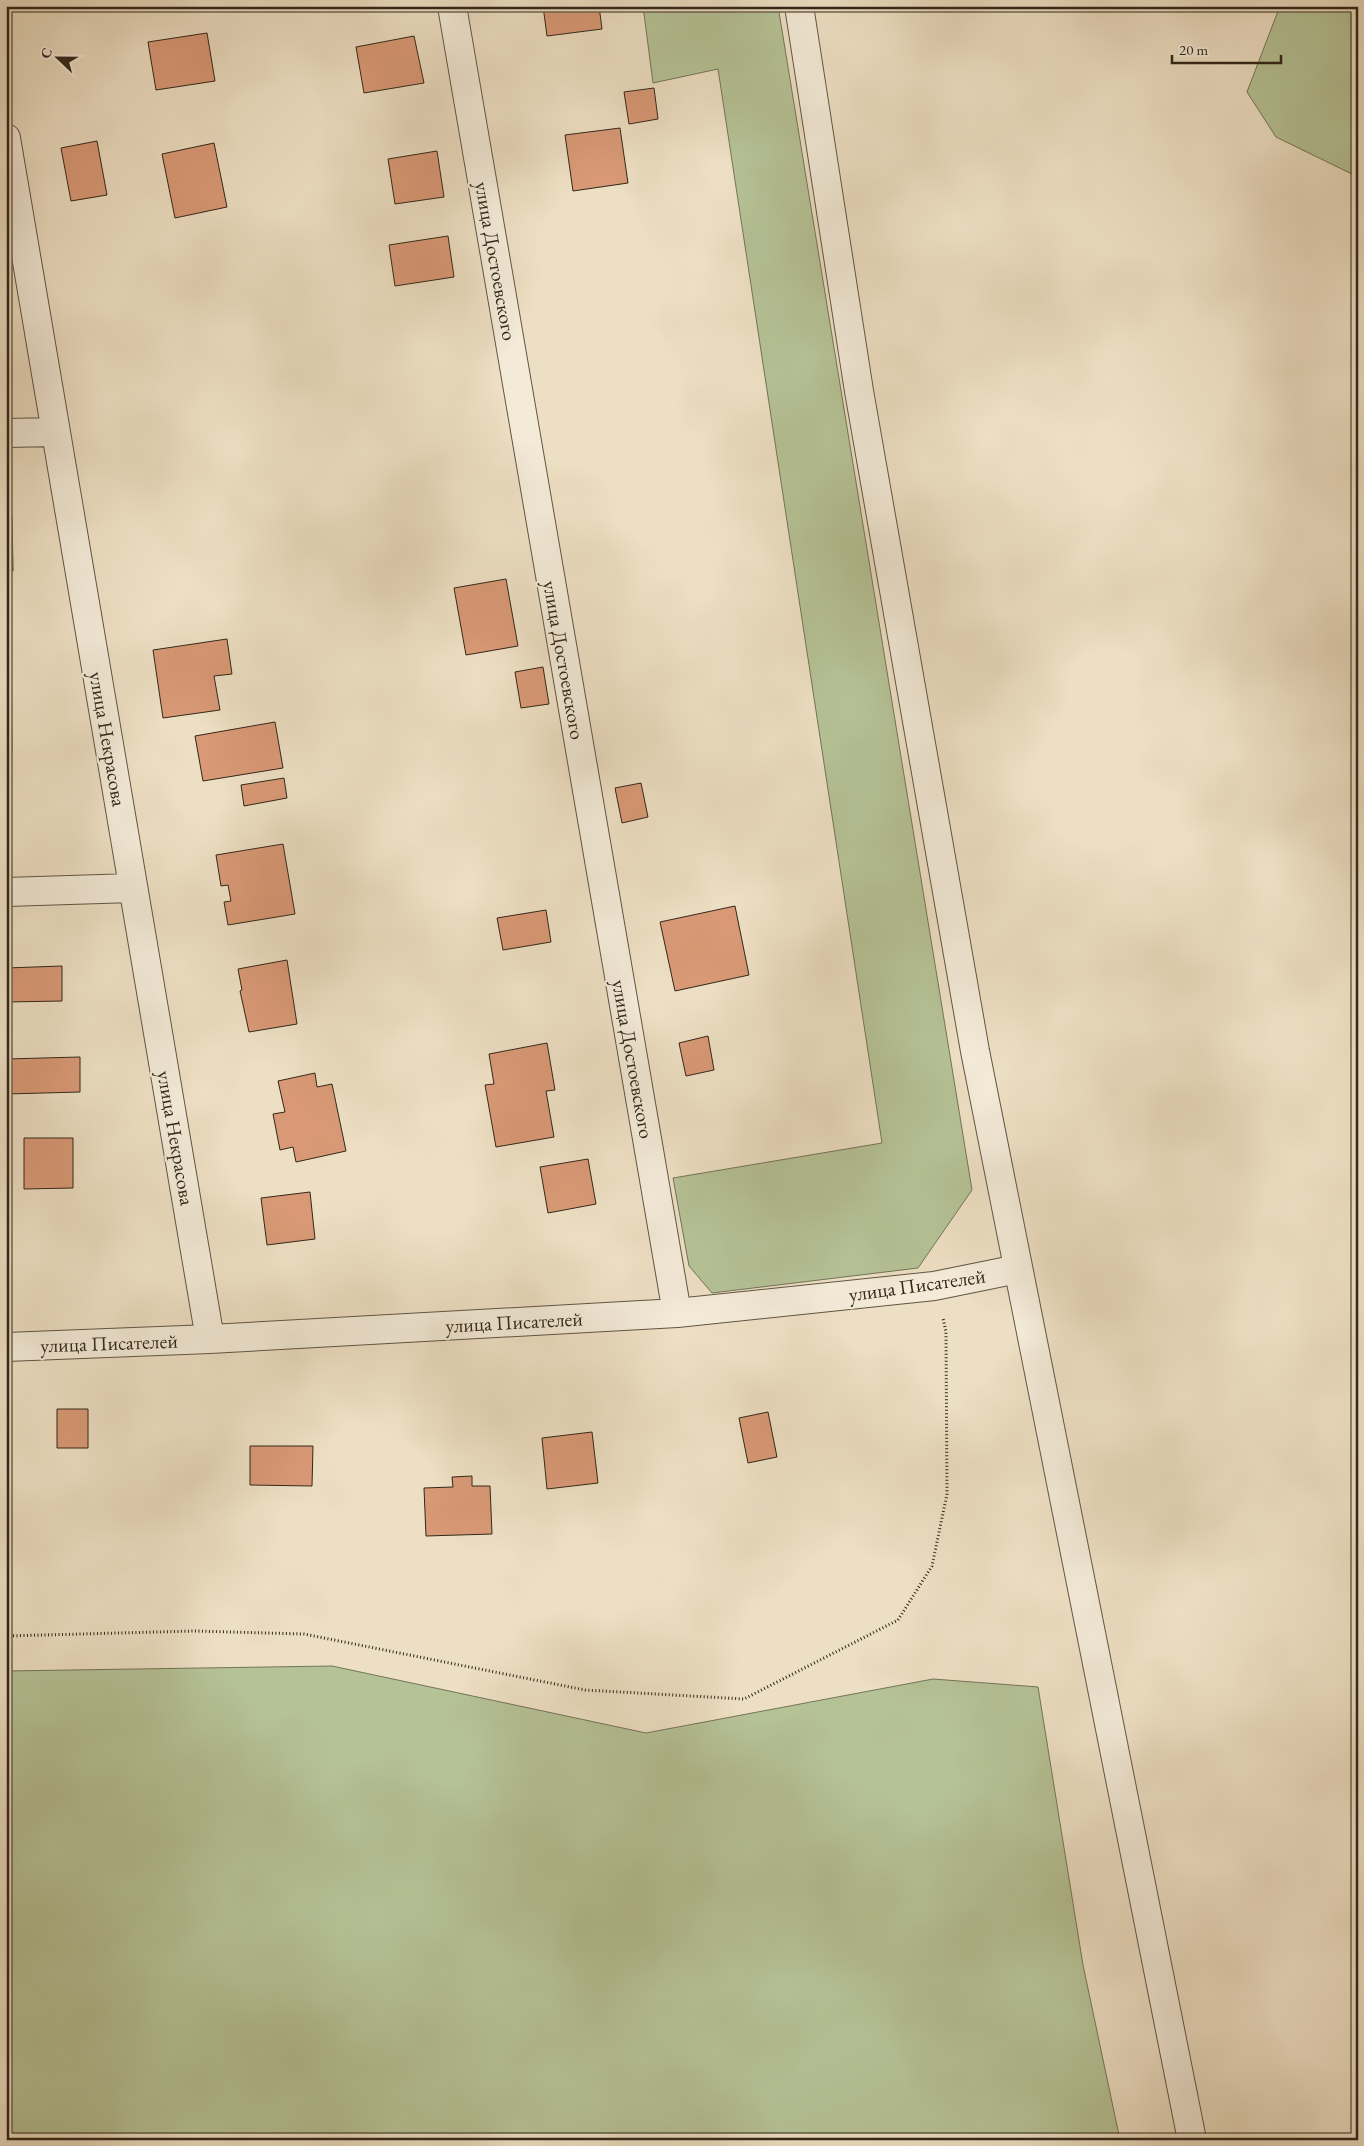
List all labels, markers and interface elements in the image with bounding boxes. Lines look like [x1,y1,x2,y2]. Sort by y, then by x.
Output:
north arrow [32,32,82,82]
scale bar [1172,32,1280,64]
text: 20 m [1179,40,1208,59]
text: С [36,45,56,61]
street label: улица Достоевского [469,179,523,343]
street label: улица Достоевского [537,578,591,742]
street label: улица Некрасова [83,670,133,808]
street label: улица Достоевского [606,977,660,1141]
street label: улица Некрасова [151,1069,201,1207]
street label: улица Писателей [847,1262,987,1307]
street label: улица Писателей [445,1305,584,1339]
street label: улица Писателей [40,1328,179,1358]

